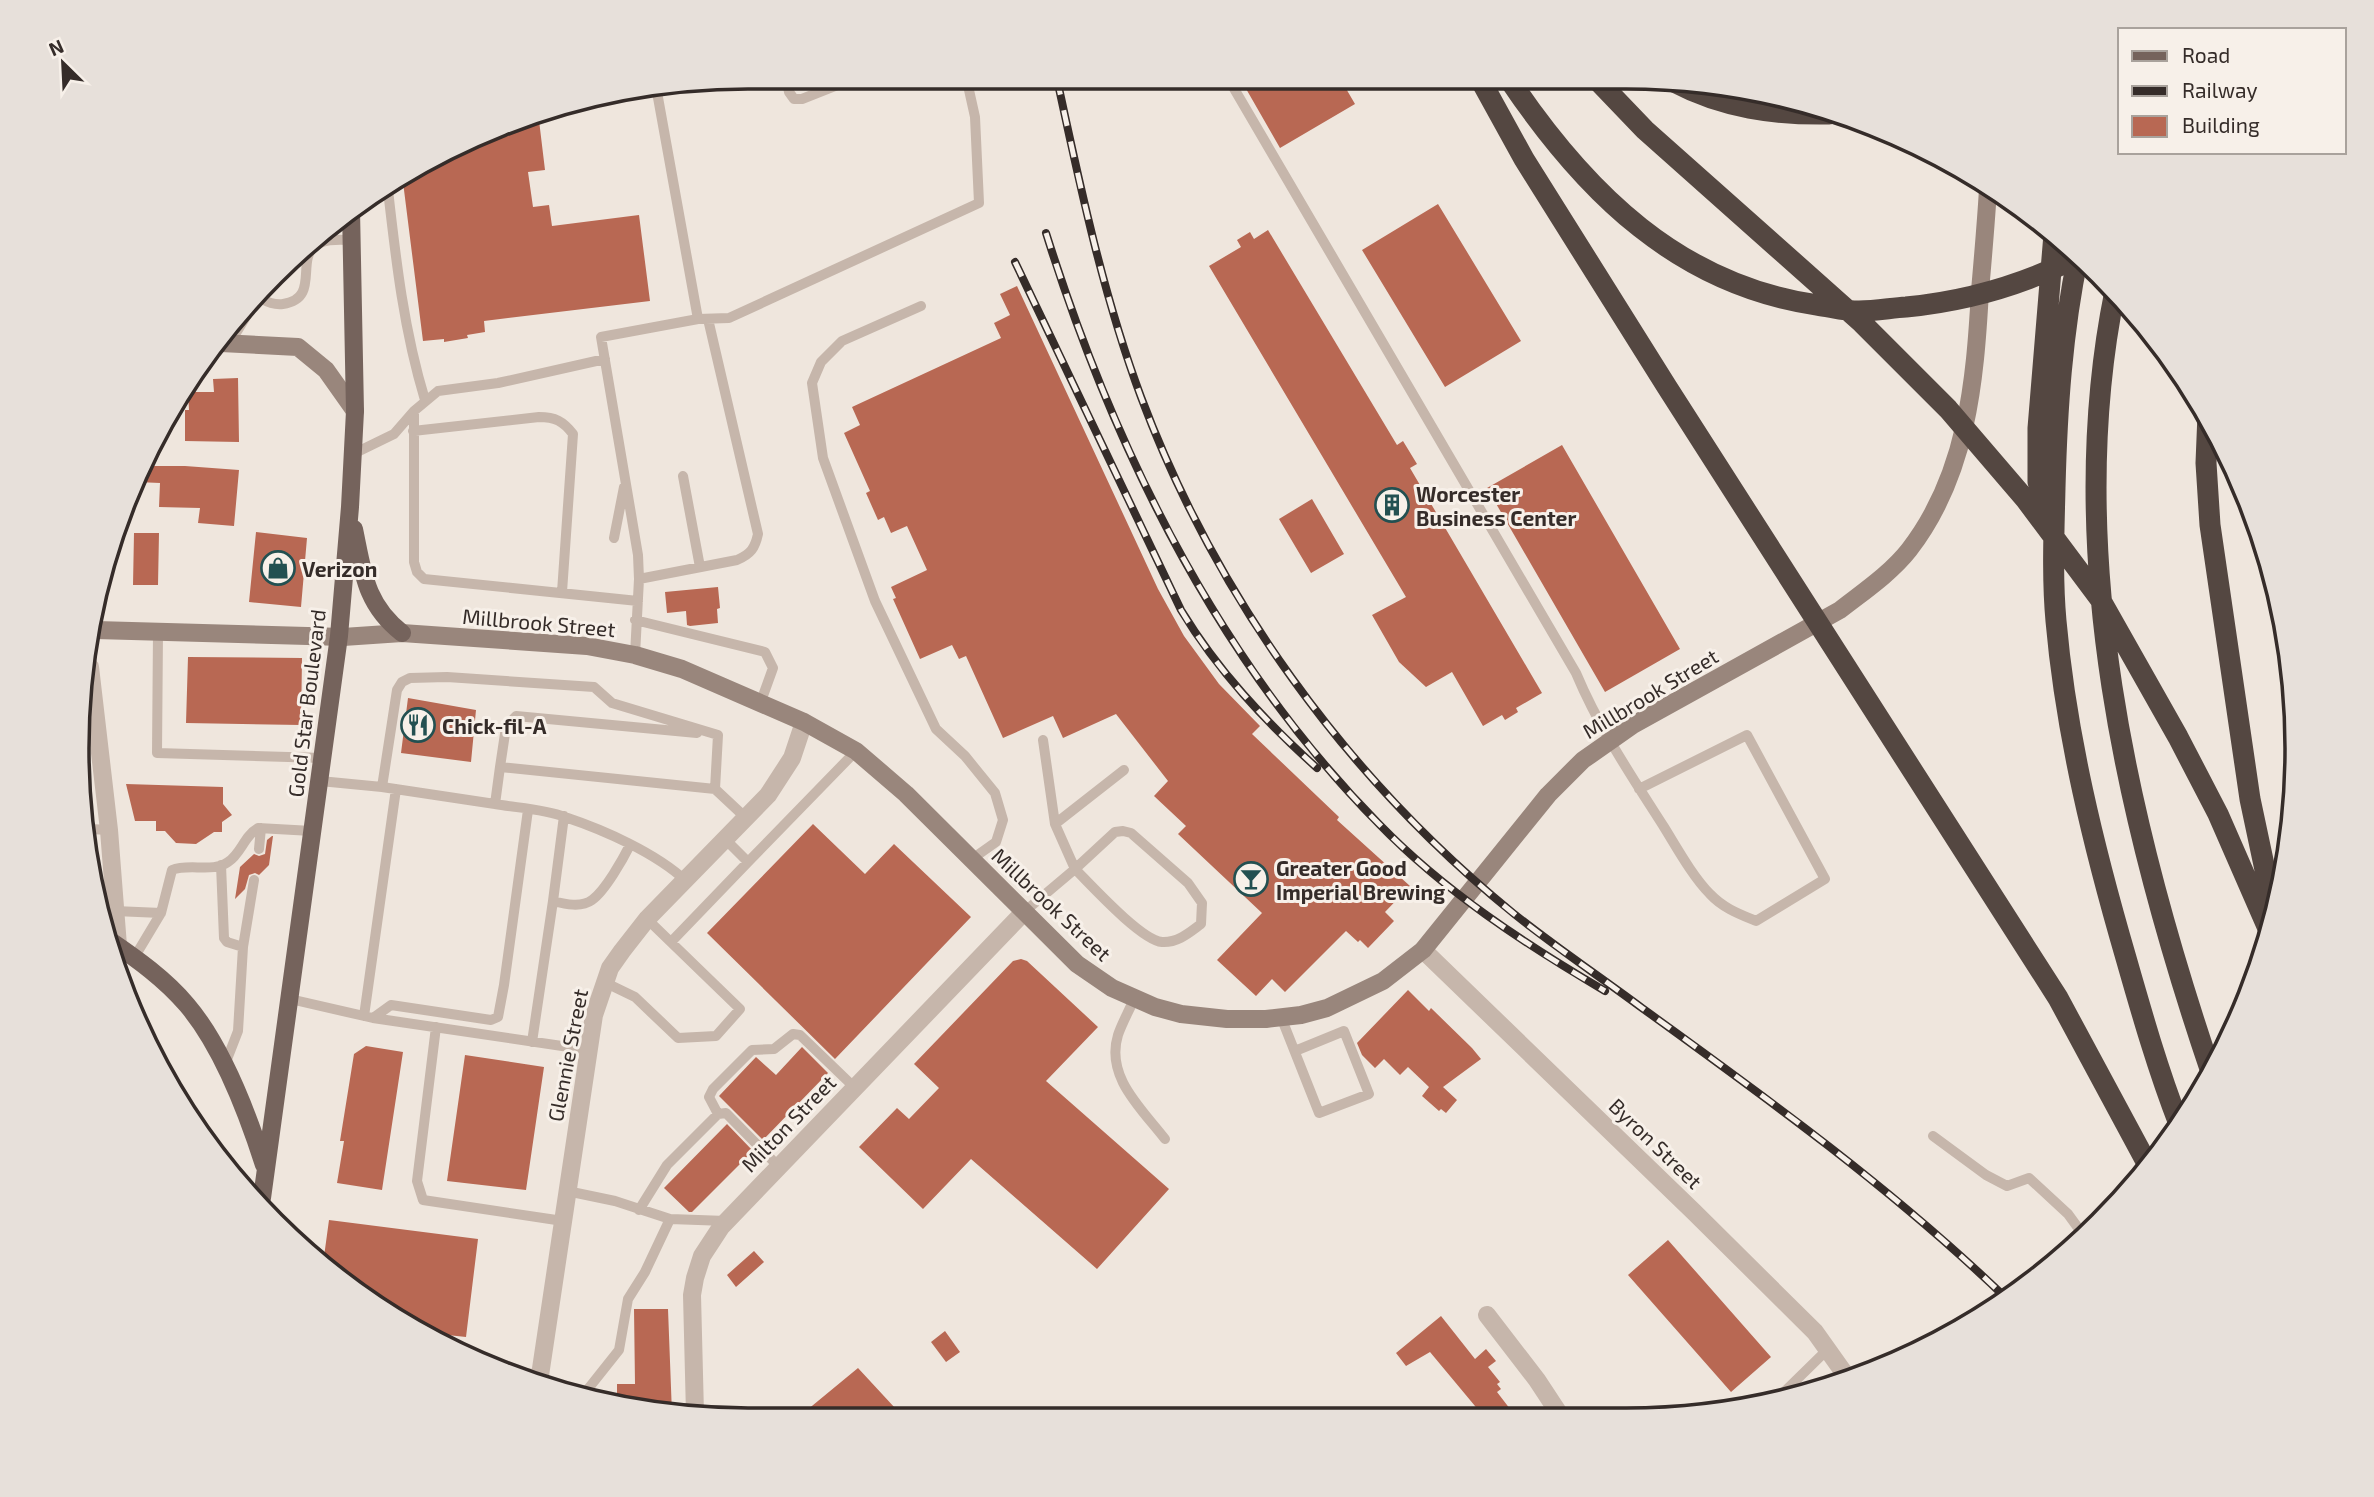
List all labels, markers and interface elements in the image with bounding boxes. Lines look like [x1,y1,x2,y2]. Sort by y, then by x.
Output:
north arrow [28,28,98,98]
legend [2118,28,2346,154]
text: N [45,34,67,60]
text: Road [2182,42,2230,67]
text: Railway [2182,77,2258,102]
text: Building [2182,112,2260,137]
place label: Worcester Business Center [1416,481,1576,530]
building icon: Worcester Business Center [1373,486,1411,524]
shop icon: Verizon [259,549,297,587]
place label: Verizon [302,556,377,581]
street label: Millbrook Street [461,603,617,641]
street label: Gold Star Boulevard [282,608,330,798]
street label: Millbrook Street [1578,643,1722,743]
restaurant icon: Chick-fil-A [399,706,437,744]
place label: Chick-fil-A [442,713,547,738]
street label: Millbrook Street [987,842,1117,966]
place label: Greater Good Imperial Brewing [1276,855,1445,904]
bar icon: Greater Good Imperial Brewing [1232,860,1270,898]
street label: Glennie Street [542,987,592,1123]
street label: Milton Street [736,1069,840,1177]
street label: Byron Street [1604,1093,1708,1193]

